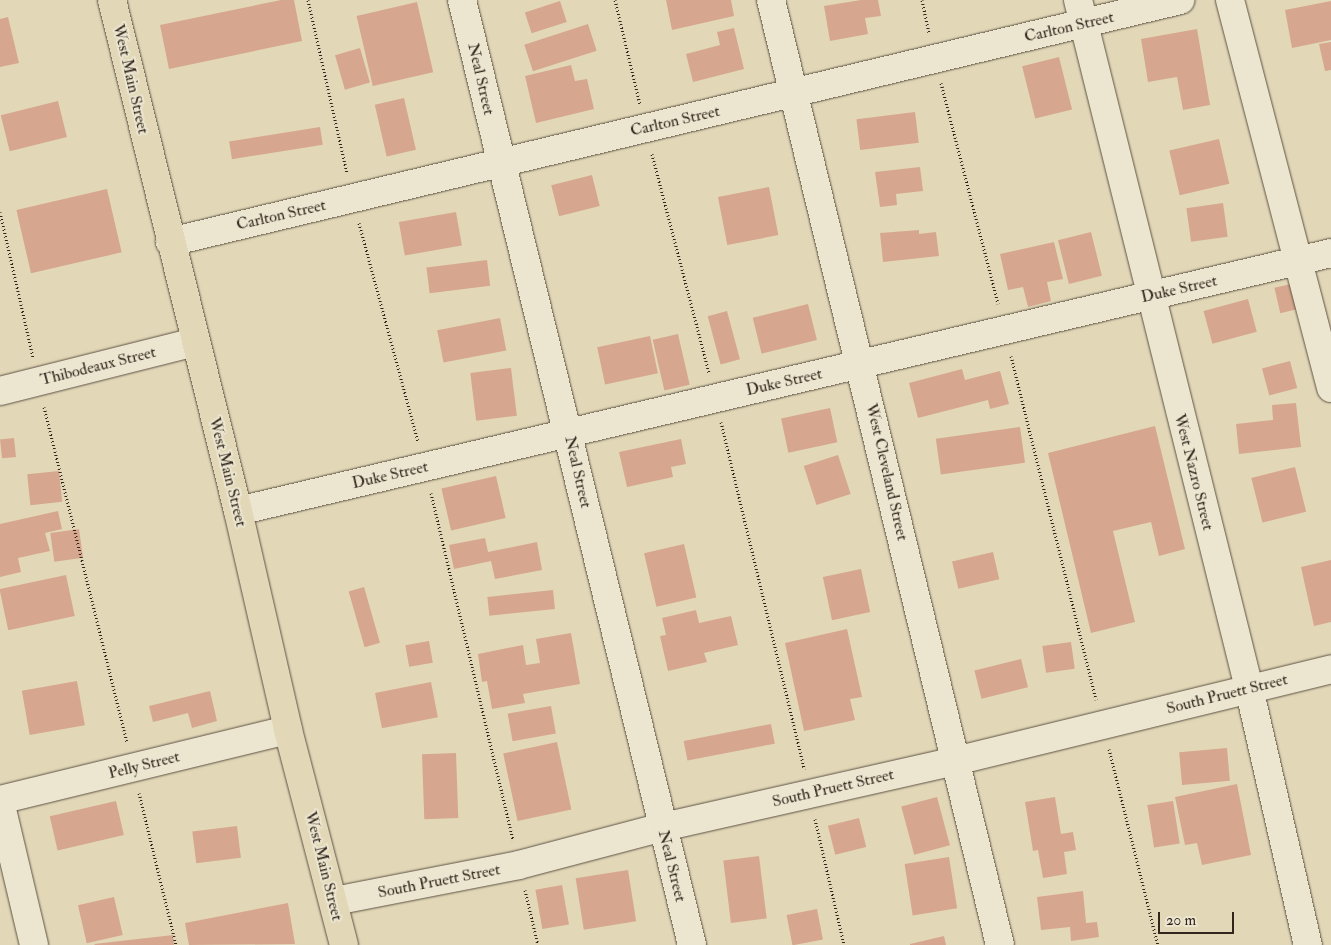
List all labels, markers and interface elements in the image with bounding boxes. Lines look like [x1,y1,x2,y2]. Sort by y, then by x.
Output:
street label: Carlton Street [1022,7,1116,47]
street label: West Main Street [109,22,153,136]
street label: Neal Street [463,41,499,117]
street label: Carlton Street [628,101,722,141]
street label: Carlton Street [234,195,328,235]
street label: Duke Street [1139,271,1219,307]
street label: Thibodeaux Street [38,342,158,390]
street label: Duke Street [744,364,824,400]
street label: West Cleveland Street [862,402,912,542]
street label: West Nazro Street [1170,412,1218,532]
street label: West Main Street [205,415,251,529]
street label: Neal Street [560,434,596,510]
street label: Duke Street [350,457,430,493]
street label: South Pruett Street [1164,670,1290,718]
street label: Pelly Street [106,747,182,783]
street label: South Pruett Street [770,765,896,811]
street label: West Main Street [301,809,347,923]
street label: Neal Street [654,828,690,904]
street label: South Pruett Street [376,860,502,902]
scale bar [1161,902,1237,934]
text: 20 m [1166,911,1196,930]

